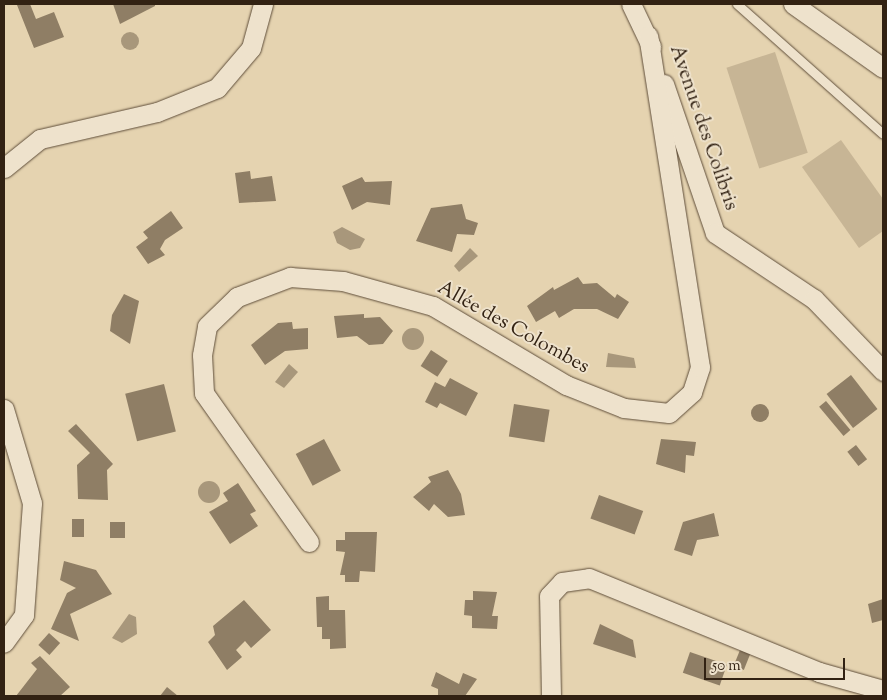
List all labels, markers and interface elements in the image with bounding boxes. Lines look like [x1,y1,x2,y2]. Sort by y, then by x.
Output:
street label: Avenue des Colibris [663,42,743,214]
street label: Allée des Colombes [433,276,593,380]
scale bar [707,648,848,680]
text: 50 m [712,656,741,677]

